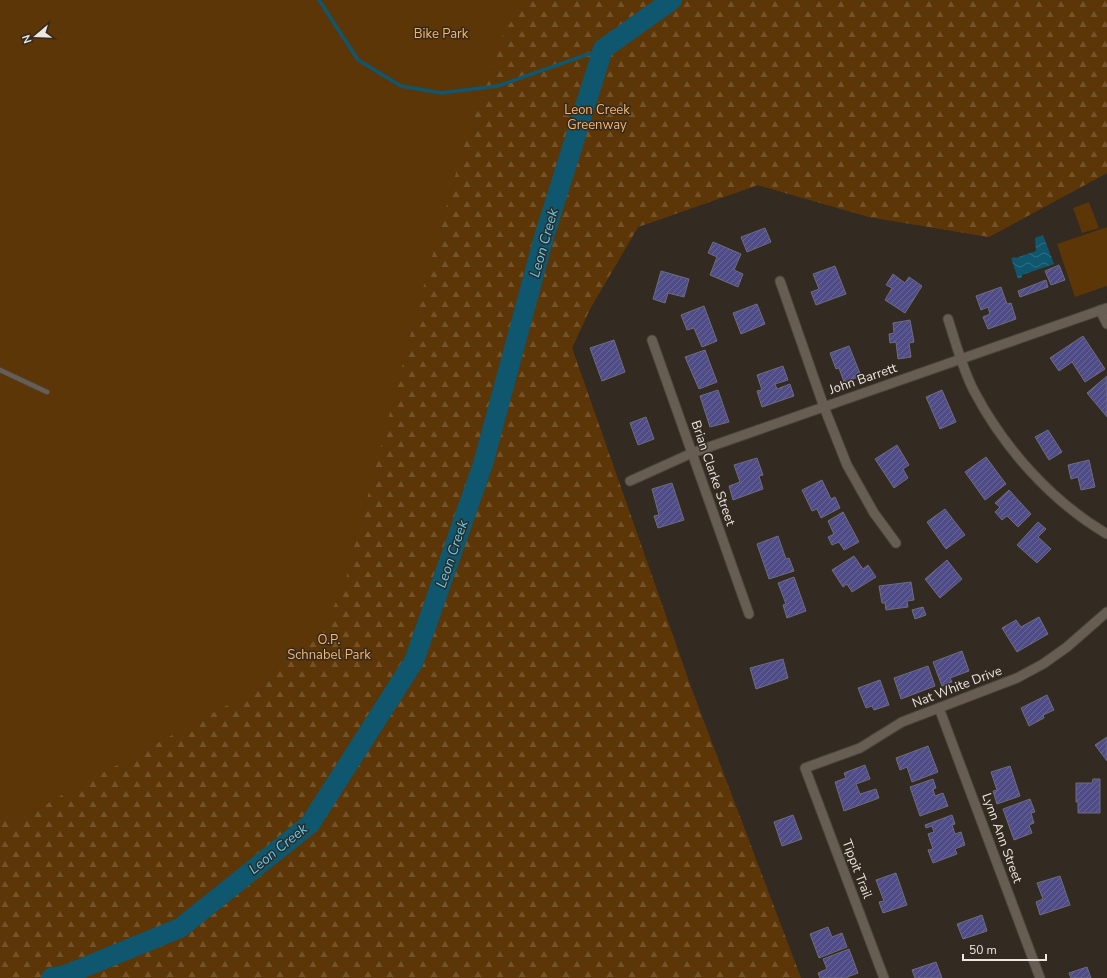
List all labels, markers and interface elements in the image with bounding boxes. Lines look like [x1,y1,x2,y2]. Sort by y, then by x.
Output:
north arrow [16,16,56,56]
park label: Bike Park [414,25,469,43]
text: N [19,33,35,45]
park label: Leon Creek Greenway [564,101,630,134]
water label: Leon Creek [525,206,563,280]
street label: John Barrett [826,359,900,399]
street label: Brian Clarke Street [687,418,740,528]
water label: Leon Creek [432,517,473,590]
park label: O.P. Schnabel Park [287,631,371,664]
street label: Nat White Drive [910,662,1004,712]
street label: Lynn Ann Street [977,791,1027,886]
water label: Leon Creek [245,819,312,879]
street label: Tippit Trail [837,837,877,901]
scale bar [963,936,1046,962]
text: 50 m [969,942,997,958]

